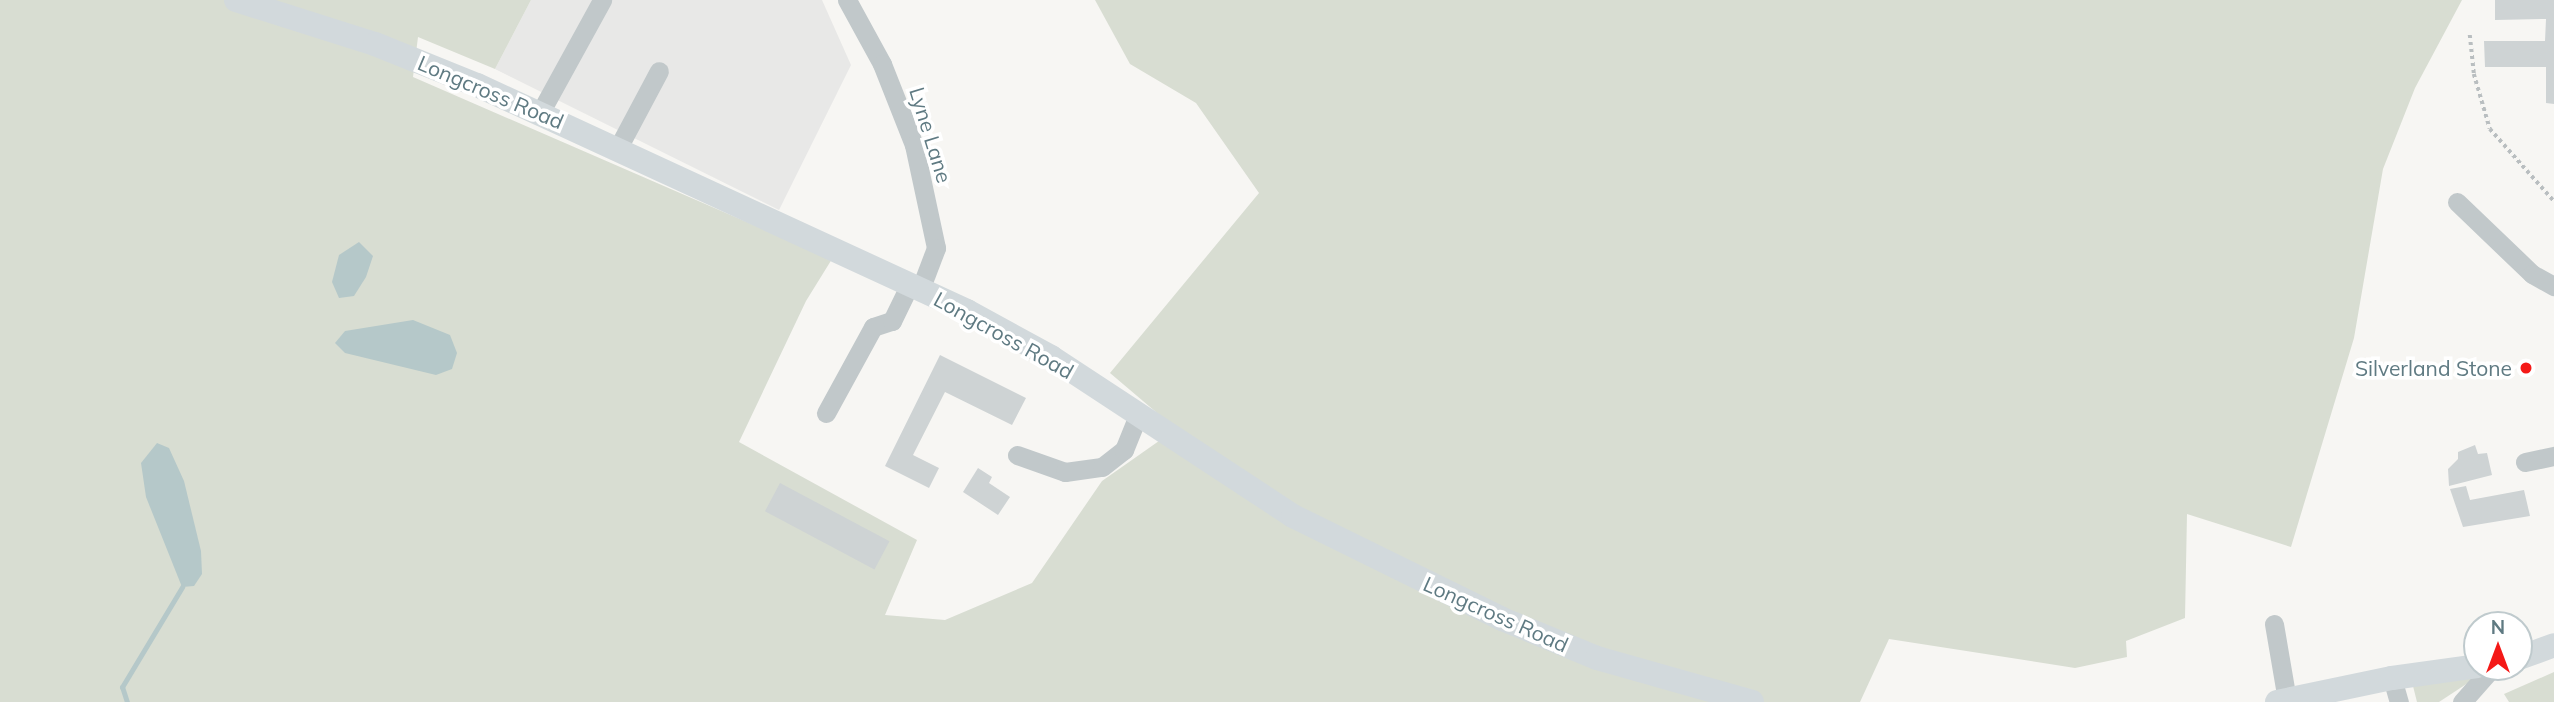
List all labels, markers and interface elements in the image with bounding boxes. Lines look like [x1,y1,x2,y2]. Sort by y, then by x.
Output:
street label: Longcross Road [414,50,568,134]
street label: Lyne Lane [905,84,957,186]
street label: Longcross Road [930,286,1078,384]
place label: Silverland Stone [2355,355,2512,381]
marker: Silverland Stone [2518,360,2534,376]
street label: Longcross Road [1420,571,1572,657]
north arrow [2463,611,2533,681]
text: N [2491,615,2505,639]

